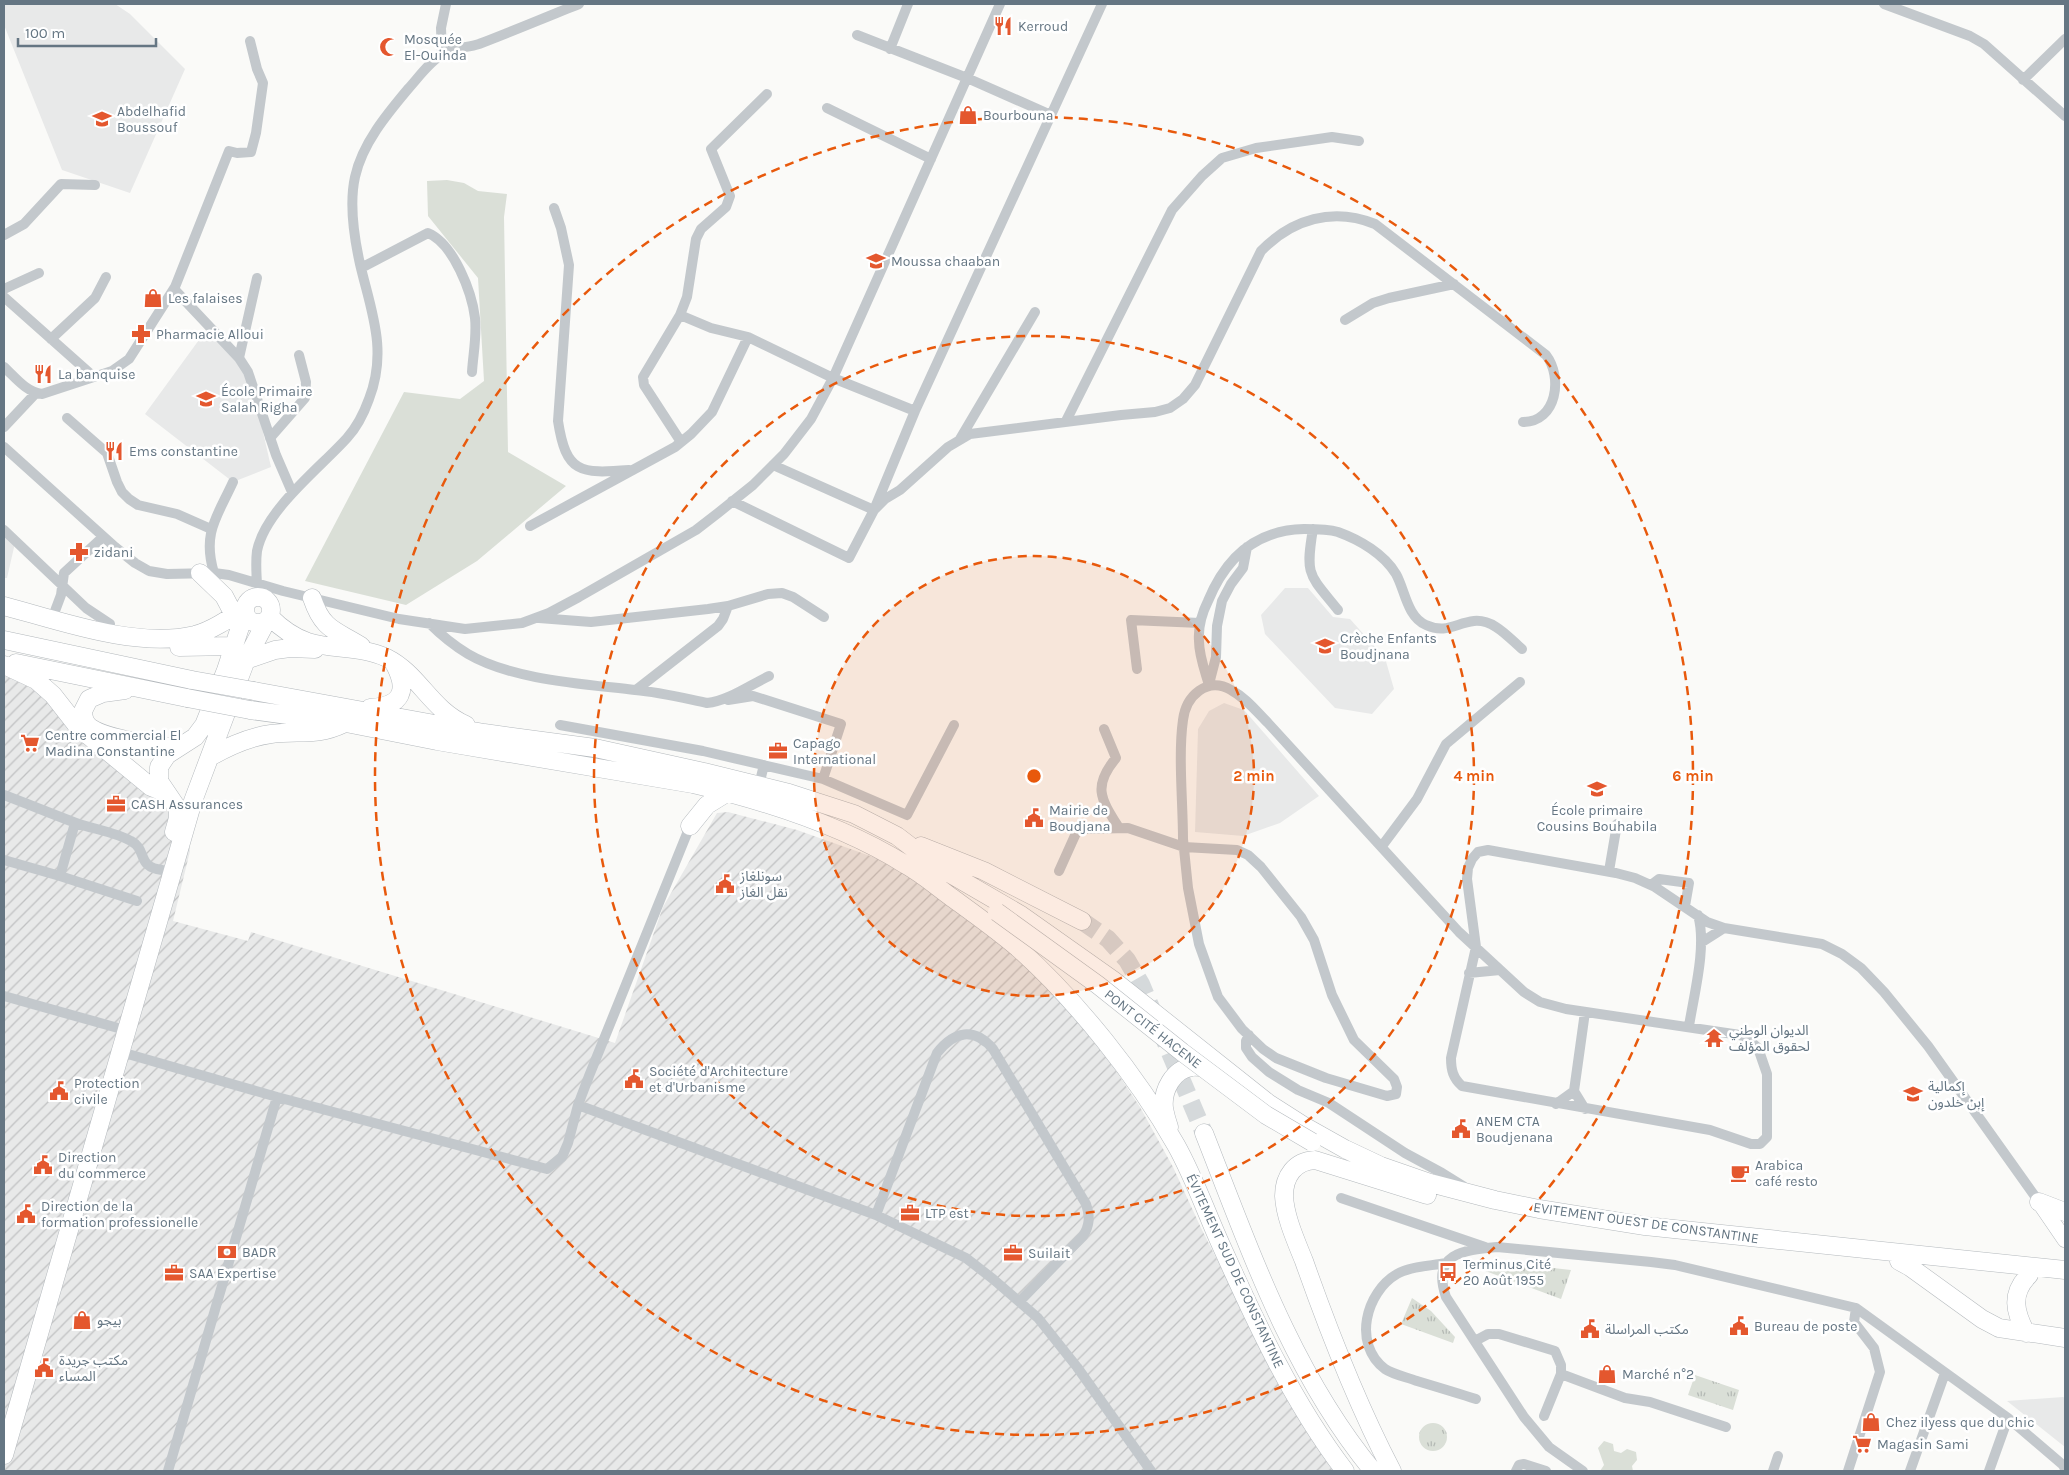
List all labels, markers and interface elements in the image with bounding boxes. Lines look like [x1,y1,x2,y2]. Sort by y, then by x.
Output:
scale bar [18,15,155,47]
restaurant icon: Kerroud [992,15,1014,37]
place label: Kerroud [1018,18,1068,35]
text: 100 m [25,24,65,42]
place label: Mosquée El-Ouihda [404,31,467,64]
mosque icon: Mosquée El-Ouihda [378,36,400,58]
place label: Abdelhafid Boussouf [117,103,186,136]
shop icon: Bourbouna [957,104,979,126]
place label: Bourbouna [983,107,1053,124]
school or university icon: Abdelhafid Boussouf [91,108,113,130]
school or university icon: Moussa chaaban [865,250,887,272]
place label: Moussa chaaban [891,253,1000,270]
shop icon: Les falaises [142,287,164,309]
place label: Les falaises [168,290,243,307]
pharmacy icon: Pharmacie Alloui [130,323,152,345]
place label: Pharmacie Alloui [156,326,264,343]
restaurant icon: La banquise [32,363,54,385]
place label: La banquise [58,366,135,383]
place label: École Primaire Salah Righa [221,382,312,416]
school or university icon: École Primaire Salah Righa [195,388,217,410]
restaurant icon: Ems constantine [103,440,125,462]
place label: Ems constantine [129,443,238,460]
pharmacy icon: zidani [68,541,90,563]
place label: zidani [94,544,133,561]
place label: Crèche Enfants Boudjnana [1340,630,1437,663]
school or university icon: Crèche Enfants Boudjnana [1314,635,1336,657]
place label: Centre commercial El Madina Constantine [45,727,182,760]
supermarket icon: Centre commercial El Madina Constantine [19,732,41,754]
place label: Capago International [793,735,876,768]
office icon: Capago International [767,740,789,762]
centre of rings [1025,767,1043,785]
text: 2 min [1233,767,1275,785]
text: 4 min [1453,767,1495,785]
text: 6 min [1672,767,1714,785]
school or university icon: École primaire Cousins Bouhabila [1586,778,1608,800]
office icon: CASH Assurances [105,793,127,815]
place label: CASH Assurances [131,796,243,813]
place label: École primaire Cousins Bouhabila [1537,801,1657,835]
place label: Mairie de Boudjana [1049,802,1110,835]
public building icon: Mairie de Boudjana [1023,807,1045,829]
place label: سونلغاز نقل الغاز [739,868,788,901]
public building icon: سونلغاز نقل الغاز [714,873,736,895]
street label: PONT CITÉ HACENE [1101,985,1206,1072]
place label: الديوان الوطني لحقوق المؤلف [1729,1022,1810,1055]
temple icon: الديوان الوطني لحقوق المؤلف [1703,1027,1725,1049]
place label: Société d'Architecture et d'Urbanisme [649,1063,788,1096]
public building icon: Société d'Architecture et d'Urbanisme [623,1068,645,1090]
place label: Protection civile [74,1075,140,1108]
place label: إكمالية إبن خلدون [1928,1078,1985,1112]
public building icon: Protection civile [48,1080,70,1102]
school or university icon: إكمالية إبن خلدون [1902,1083,1924,1105]
place label: ANEM CTA Boudjenana [1476,1113,1553,1146]
public building icon: ANEM CTA Boudjenana [1450,1118,1472,1140]
place label: Direction du commerce [58,1149,146,1182]
public building icon: Direction du commerce [32,1154,54,1176]
place label: Arabica café resto [1755,1157,1818,1190]
cafe icon: Arabica café resto [1729,1162,1751,1184]
street label: ÉVITEMENT SUD DE CONSTANTINE [1182,1171,1289,1371]
place label: Direction de la formation professionelle [41,1198,198,1231]
street label: EVITEMENT OUEST DE CONSTANTINE [1532,1199,1760,1247]
office icon: LTP est [899,1202,921,1224]
public building icon: Direction de la formation professionelle [15,1203,37,1225]
place label: LTP est [925,1205,969,1222]
bank icon: BADR [216,1241,238,1263]
office icon: Suilait [1002,1242,1024,1264]
place label: BADR [242,1244,277,1261]
place label: Suilait [1028,1245,1070,1262]
place label: Terminus Cité 20 Août 1955 [1463,1256,1551,1289]
bus stop icon: Terminus Cité 20 Août 1955 [1437,1261,1459,1283]
office icon: SAA Expertise [163,1262,185,1284]
place label: SAA Expertise [189,1265,276,1282]
shop icon: بيجو [71,1309,93,1331]
place label: بيجو [97,1312,122,1329]
public building icon: Bureau de poste [1728,1315,1750,1337]
public building icon: مكتب المراسلة [1579,1318,1601,1340]
place label: Bureau de poste [1754,1318,1857,1335]
place label: مكتب المراسلة [1605,1321,1689,1338]
place label: مكتب جريدة المساء [59,1352,128,1385]
public building icon: مكتب جريدة المساء [33,1357,55,1379]
shop icon: Marché n°2 [1596,1363,1618,1385]
place label: Marché n°2 [1622,1366,1694,1383]
shop icon: Chez ilyess que du chic [1860,1411,1882,1433]
place label: Chez ilyess que du chic [1886,1414,2034,1431]
supermarket icon: Magasin Sami [1851,1433,1873,1455]
place label: Magasin Sami [1877,1436,1969,1453]

